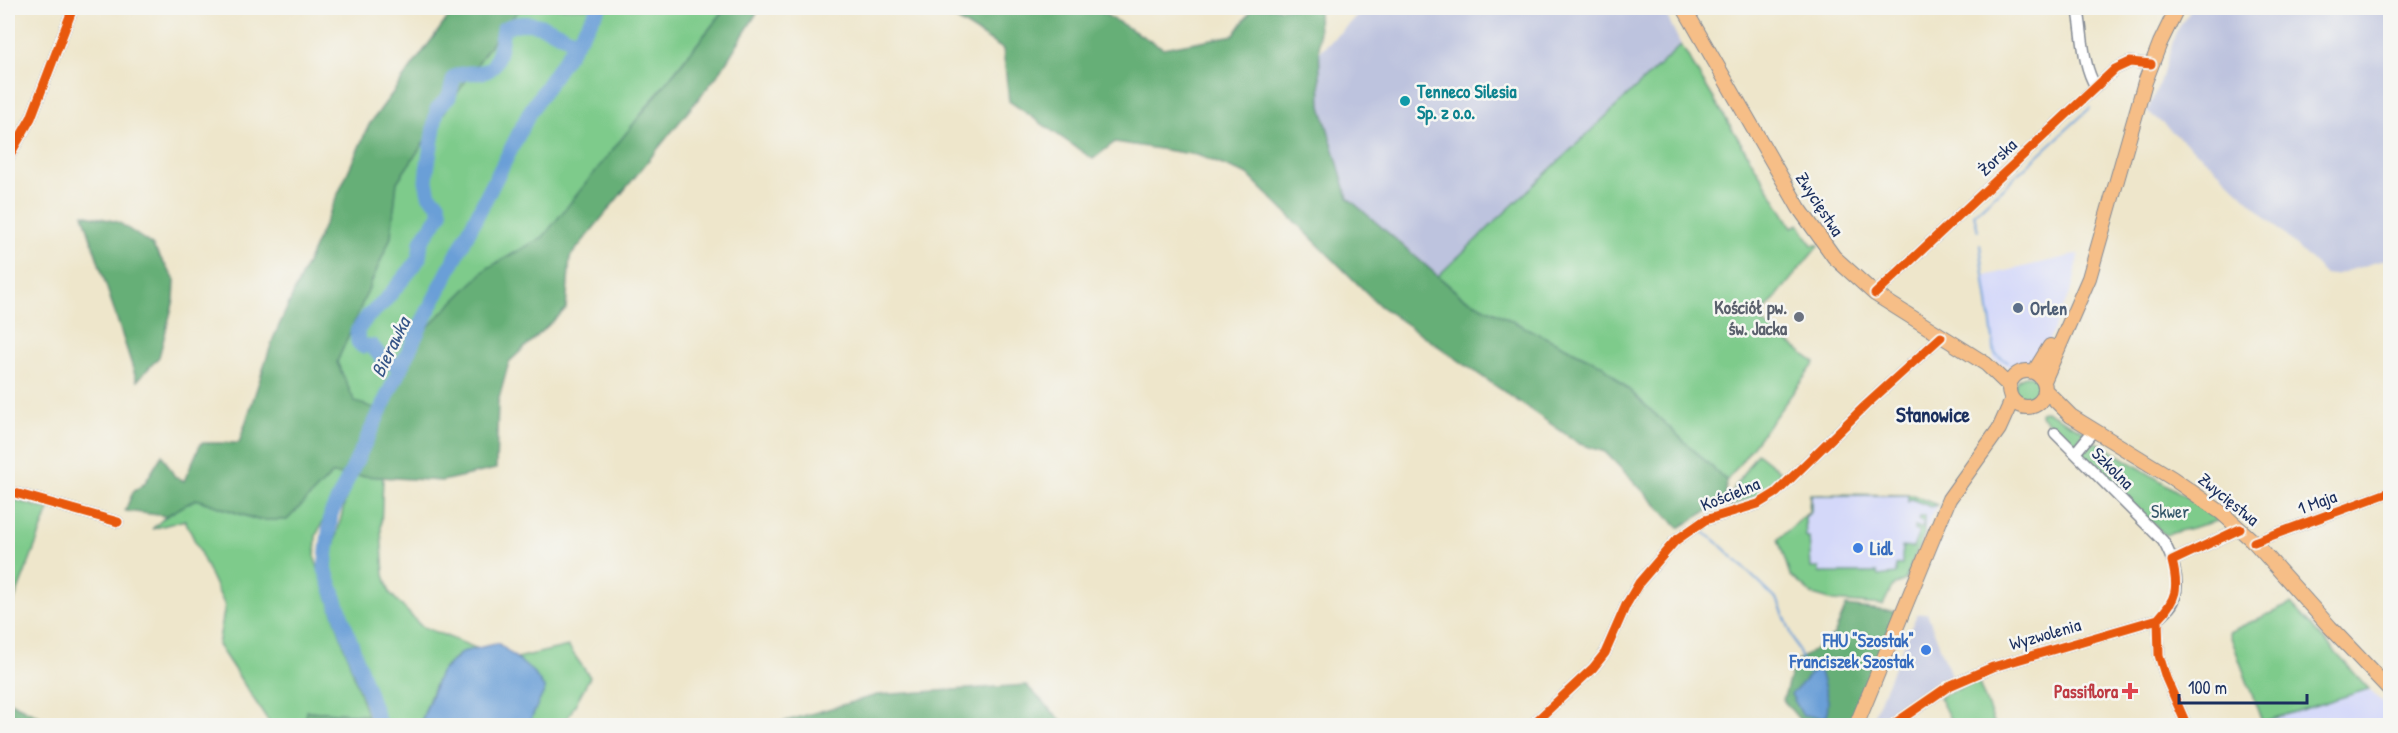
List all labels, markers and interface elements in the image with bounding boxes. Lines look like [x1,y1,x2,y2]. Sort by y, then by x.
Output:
place label: Tenneco Silesia Sp. z o.o. [1416,79,1518,126]
marker: Tenneco Silesia Sp. z o.o. [1398,94,1412,108]
street label: Żorska [1972,133,2022,181]
street label: Zwycięstwa [1790,167,1850,241]
place label: Kościół pw. św. Jacka [1714,295,1788,341]
place label: Orlen [2030,296,2067,321]
marker: Orlen [2011,301,2025,315]
marker: Kościół pw. św. Jacka [1792,310,1806,324]
water label: Bierawka [364,311,417,381]
district label: Stanowice [1896,400,1971,429]
street label: Szkolna [2086,441,2140,495]
street label: Zwycięstwa [2193,467,2265,531]
street label: Kościelna [1697,471,1763,517]
street label: 1 Maja [2294,483,2340,521]
park label: Skwer [2151,499,2189,524]
place label: Lidl [1870,536,1894,561]
marker: Lidl [1851,541,1865,555]
street label: Wyzwolenia [2006,612,2084,656]
place label: FHU "Szostak" Franciszek Szostak [1789,628,1915,674]
marker: FHU "Szostak" Franciszek Szostak [1919,643,1933,657]
scale bar [2179,667,2306,705]
text: 100 m [2188,675,2227,700]
place label: Passiflora [2054,679,2119,704]
marker: Passiflora [2123,684,2137,698]

